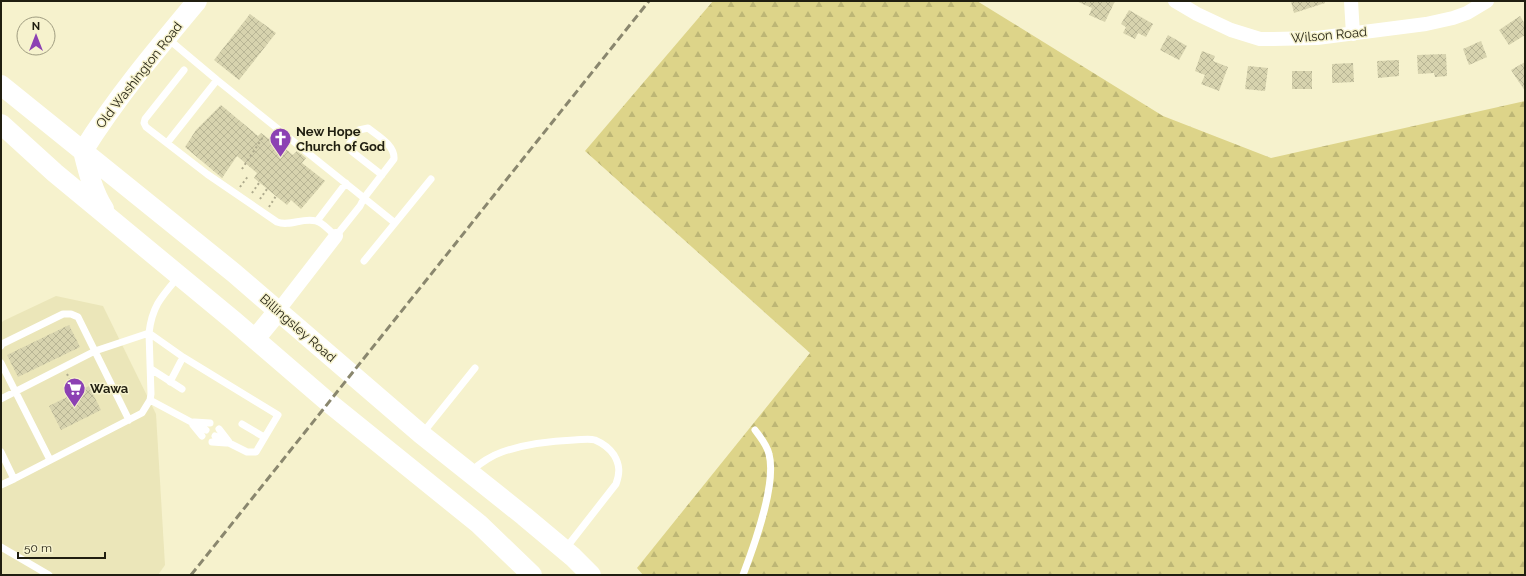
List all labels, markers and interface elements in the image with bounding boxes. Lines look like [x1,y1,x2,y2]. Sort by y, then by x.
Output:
north arrow [16,16,56,56]
street label: Old Washington Road [93,19,185,131]
text: N [32,20,40,33]
street label: Wilson Road [1290,24,1368,46]
place label: New Hope Church of God [296,124,385,154]
church icon: New Hope Church of God [267,125,293,158]
street label: Billingsley Road [257,291,339,365]
supermarket icon: Wawa [62,375,88,408]
place label: Wawa [90,381,129,396]
scale bar [18,534,105,560]
text: 50 m [24,541,52,555]

